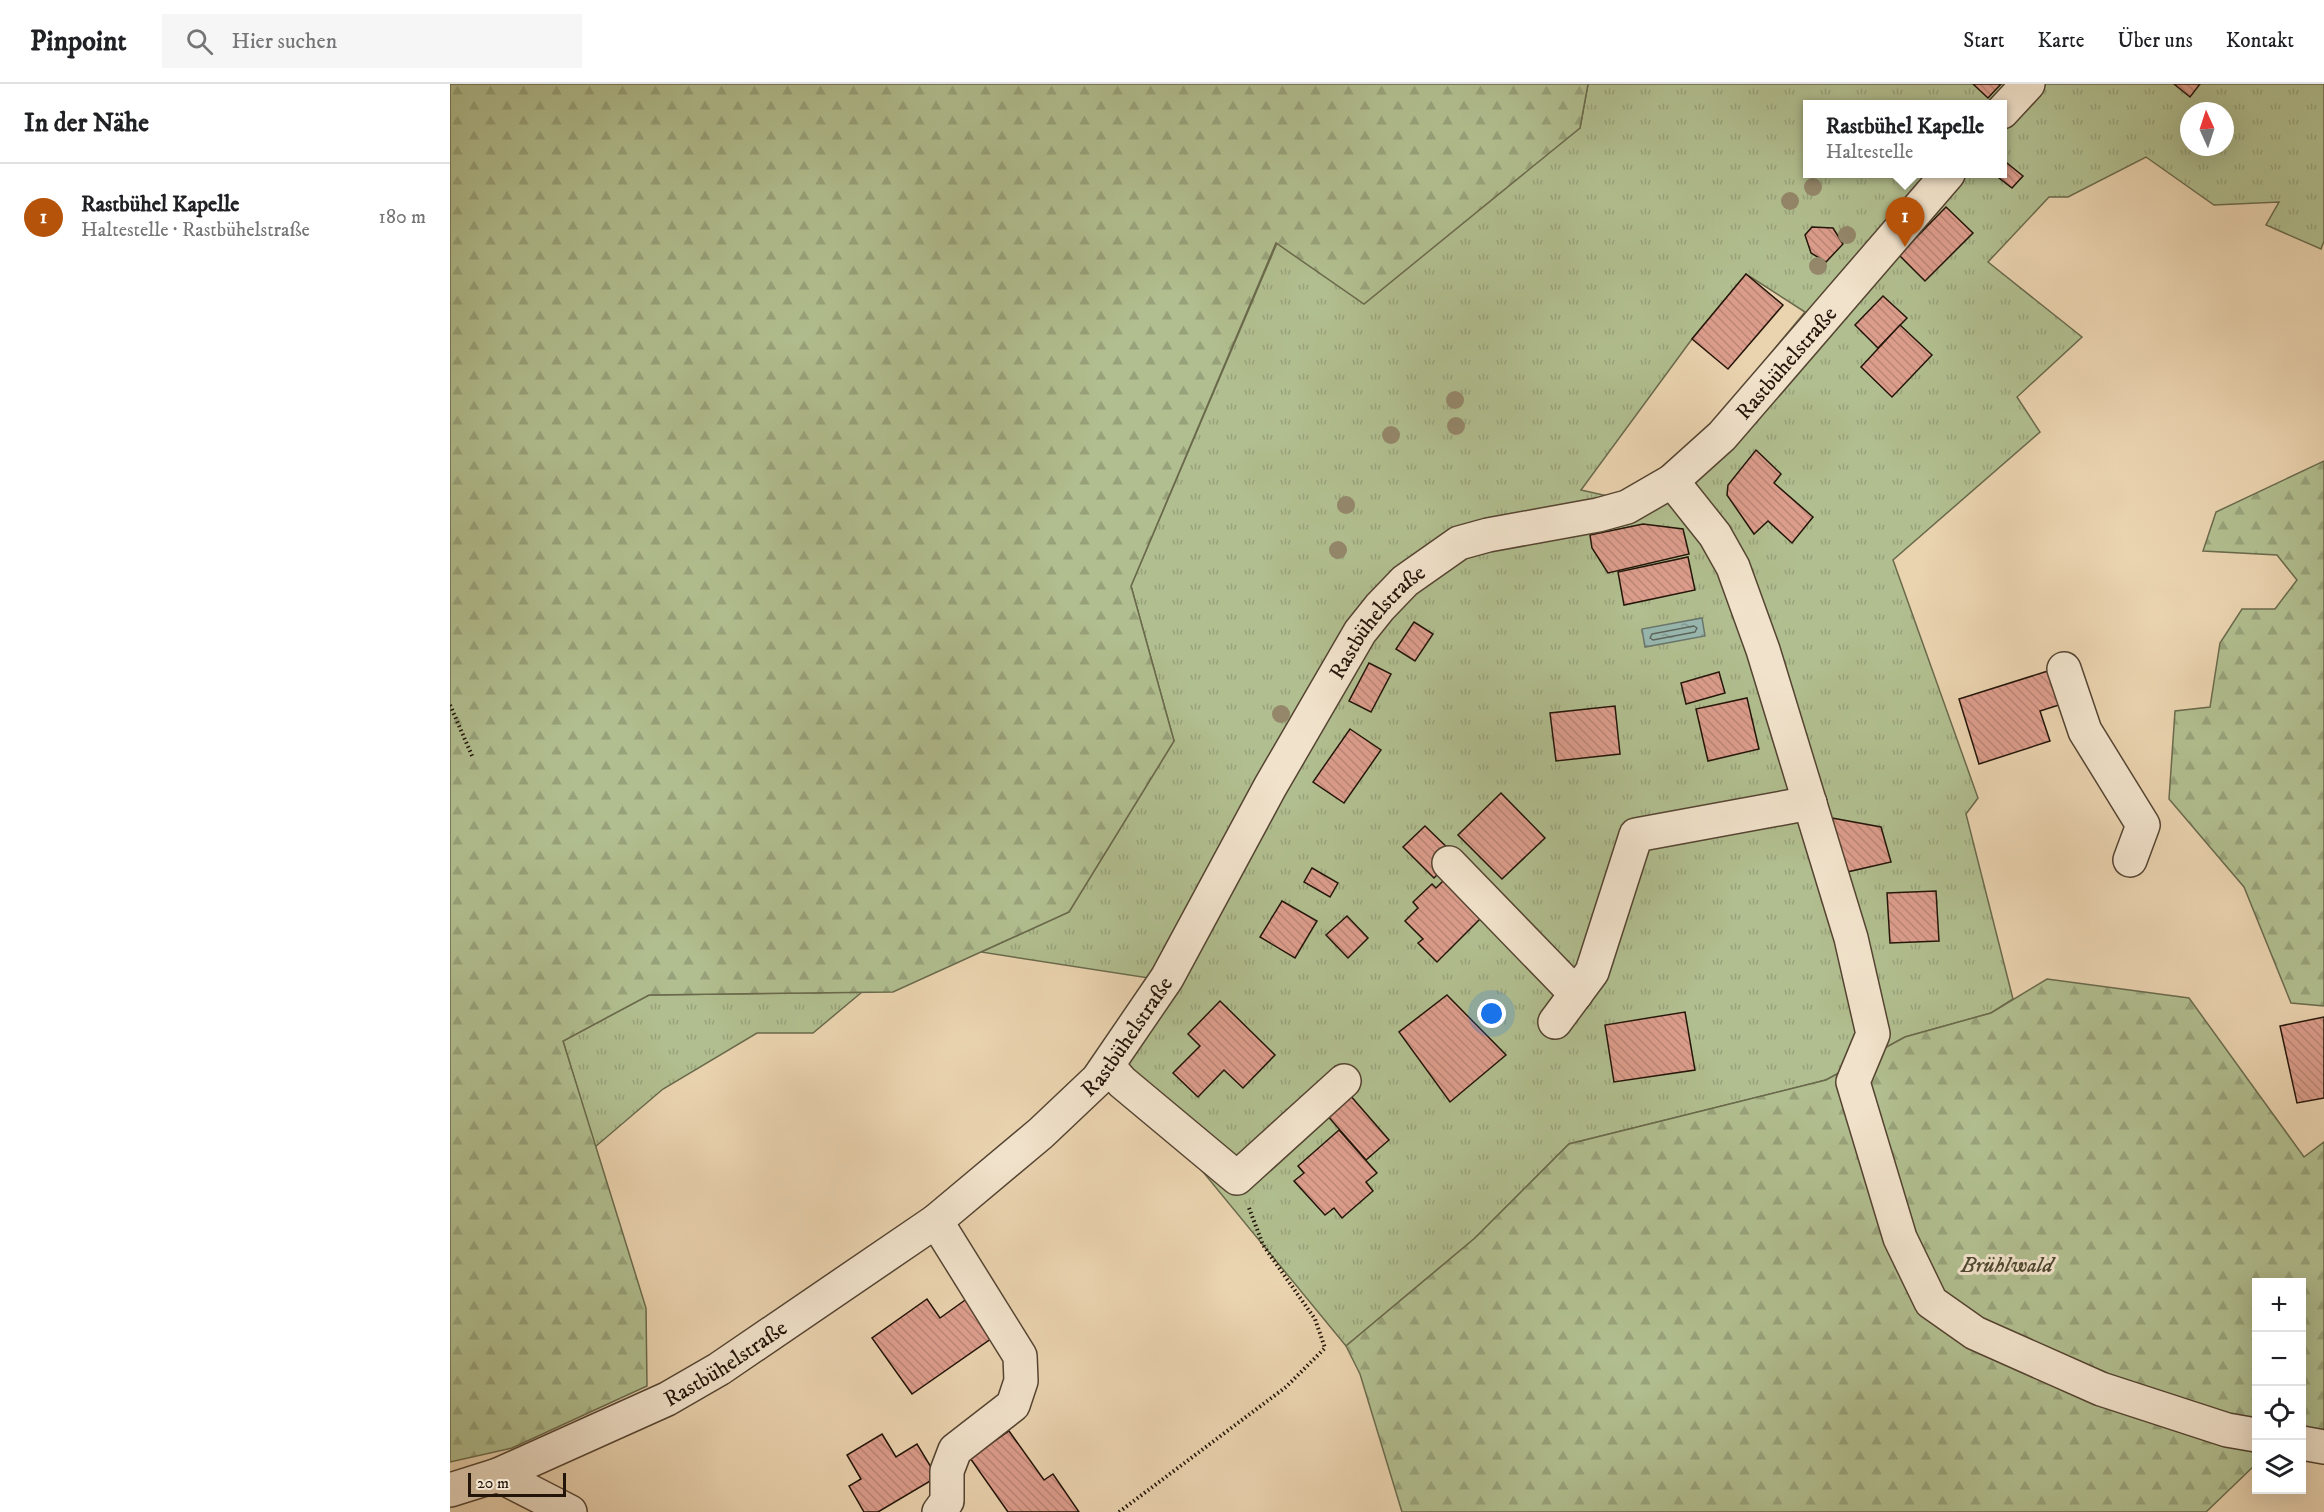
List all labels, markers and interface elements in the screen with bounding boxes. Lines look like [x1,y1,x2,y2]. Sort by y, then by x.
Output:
search box [162,14,582,68]
text: Pinpoint [30,24,126,59]
icon: search [183,25,216,58]
text: Hier suchen [231,28,337,55]
text: Start [1963,28,2005,54]
text: Karte [2038,28,2084,54]
text: Über uns [2117,28,2193,54]
text: Kontakt [2226,28,2294,54]
popup [1803,100,2007,178]
north arrow [2180,102,2234,156]
text: In der Nähe [24,107,149,140]
text: Rastbühel Kapelle [1826,113,1984,140]
text: Haltestelle [1826,140,1913,165]
text: Rastbühel Kapelle [81,191,239,218]
pin: 1 [1886,198,1924,247]
text: 1 [40,205,47,230]
text: 180 m [379,205,426,230]
text: Haltestelle · Rastbühelstraße [81,218,310,243]
street label: Rastbühelstraße [1730,301,1843,425]
street label: Rastbühelstraße [1324,559,1431,684]
street label: Rastbühelstraße [1076,972,1179,1103]
your location [1477,999,1506,1028]
park label: Brühlwald [1960,1252,2057,1279]
map controls [2252,1278,2306,1494]
button: + [2252,1278,2306,1332]
street label: Rastbühelstraße [659,1315,793,1413]
button: − [2252,1332,2306,1386]
button: locate [2252,1386,2306,1440]
button: layers [2252,1440,2306,1494]
scale bar [468,1470,566,1498]
text: 20 m [477,1473,509,1493]

